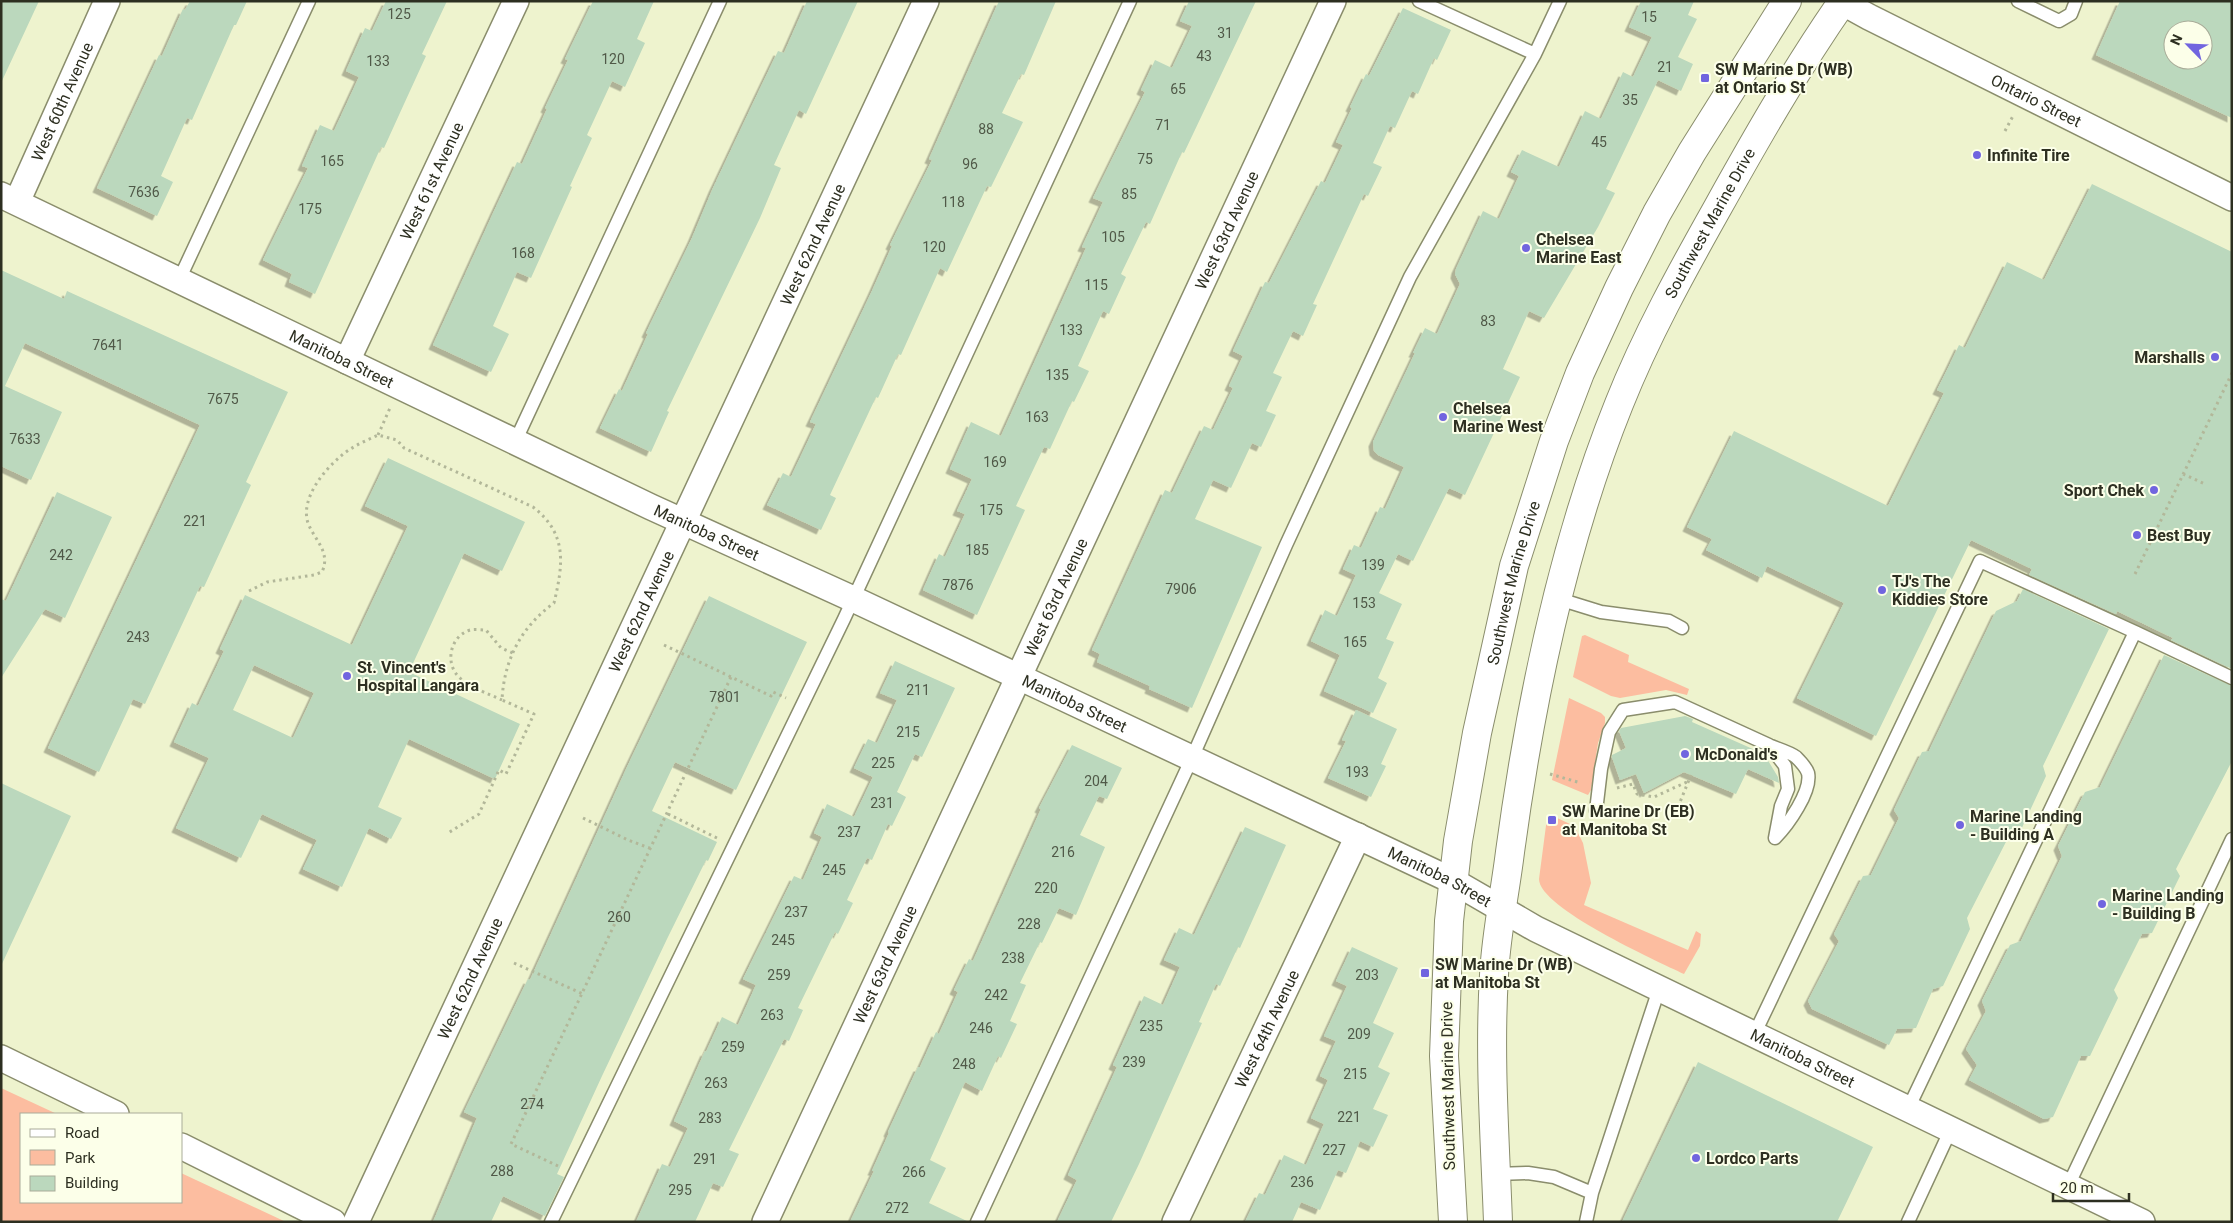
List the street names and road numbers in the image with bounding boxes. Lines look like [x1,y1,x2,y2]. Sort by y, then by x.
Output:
street label: West 60th Avenue [27,39,97,164]
street label: Ontario Street [1988,70,2085,131]
street label: West 61st Avenue [396,119,467,243]
street label: Southwest Marine Drive [1660,145,1759,301]
street label: West 63rd Avenue [1191,168,1262,292]
street label: West 62nd Avenue [776,180,849,308]
street label: Manitoba Street [287,325,397,392]
street label: Southwest Marine Drive [1483,499,1544,667]
street label: Manitoba Street [651,500,762,564]
street label: West 63rd Avenue [1020,535,1091,660]
street label: West 62nd Avenue [605,547,678,675]
street label: Manitoba Street [1019,670,1130,736]
street label: Manitoba Street [1385,842,1495,911]
street label: West 63rd Avenue [849,902,921,1027]
street label: West 62nd Avenue [433,914,506,1042]
street label: West 64th Avenue [1231,967,1303,1091]
street label: Southwest Marine Drive [1437,1002,1459,1170]
street label: Manitoba Street [1747,1025,1858,1091]

